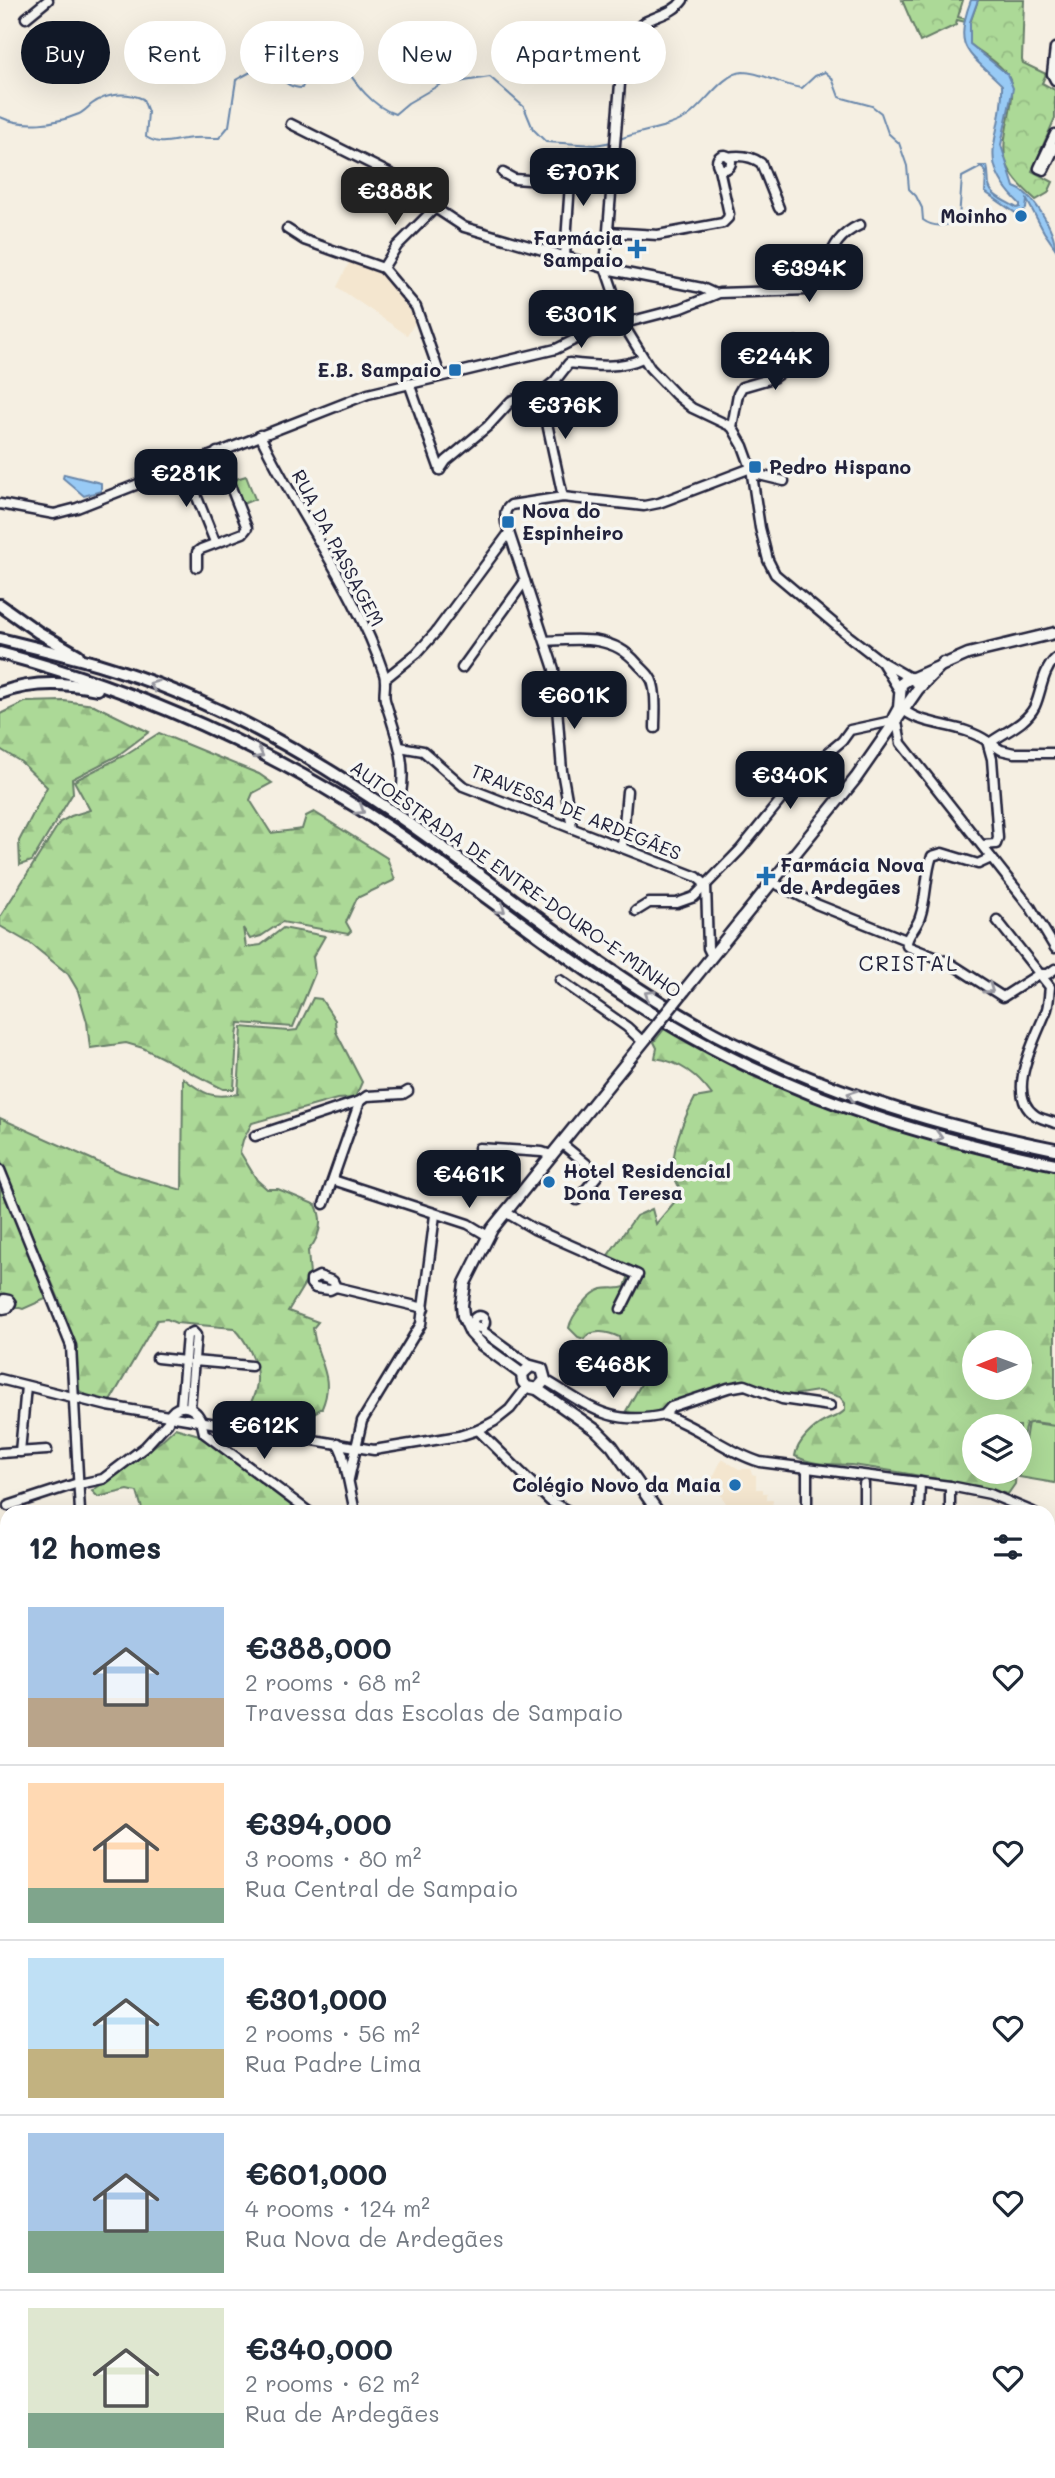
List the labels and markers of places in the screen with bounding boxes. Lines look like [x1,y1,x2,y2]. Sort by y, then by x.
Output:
pin: €707K [534,148,632,208]
pin: €388K [346,168,444,227]
place label: Moinho [940,203,1007,228]
marker: Moinho [1013,208,1029,224]
place label: Farmácia Sampaio [533,225,623,272]
marker: Farmácia Sampaio [629,241,645,257]
pin: €394K [760,244,858,304]
pin: €301K [532,290,630,350]
pin: €244K [726,332,824,392]
place label: E.B. Sampaio [317,357,441,382]
marker: E.B. Sampaio [447,362,463,378]
pin: €376K [516,382,614,441]
pin: €281K [137,449,235,509]
place label: Pedro Hispano [769,454,911,479]
marker: Pedro Hispano [747,459,763,475]
place label: Nova do Espinheiro [522,498,623,545]
marker: Nova do Espinheiro [500,514,516,530]
pin: €601K [525,672,623,731]
pin: €340K [741,752,839,811]
place label: Farmácia Nova de Ardegães [780,852,925,899]
marker: Farmácia Nova de Ardegães [758,868,774,884]
pin: €461K [420,1150,518,1210]
place label: Hotel Residencial Dona Teresa [563,1158,731,1205]
marker: Hotel Residencial Dona Teresa [541,1174,557,1190]
pin: €468K [564,1340,662,1400]
pin: €612K [215,1402,313,1461]
place label: Colégio Novo da Maia [512,1472,721,1497]
marker: Colégio Novo da Maia [727,1477,743,1493]

